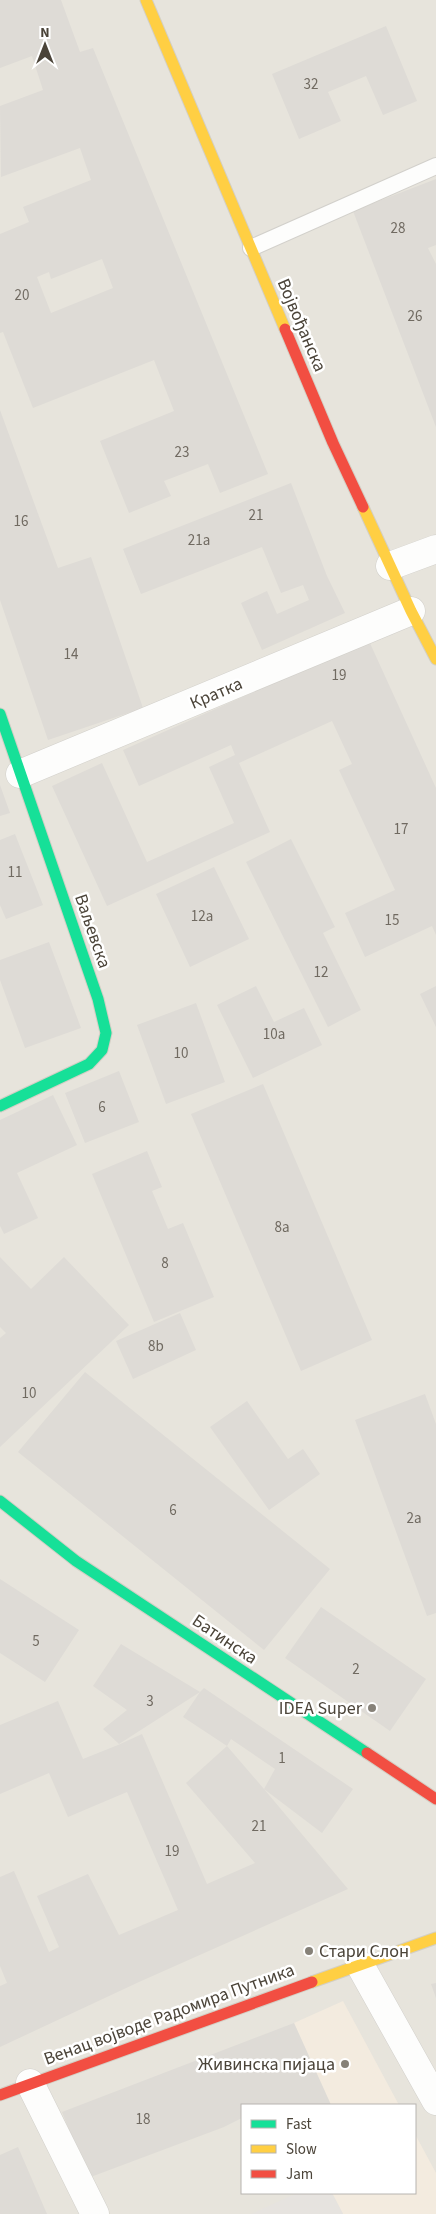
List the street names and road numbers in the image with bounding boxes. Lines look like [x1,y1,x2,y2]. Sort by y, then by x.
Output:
street label: Војвођанска [271,275,332,376]
street label: Кратка [186,671,246,716]
street label: Ваљевска [68,891,117,972]
street label: Батинска [187,1608,262,1670]
street label: Венац војводе Радомира Путника [40,1957,298,2072]

